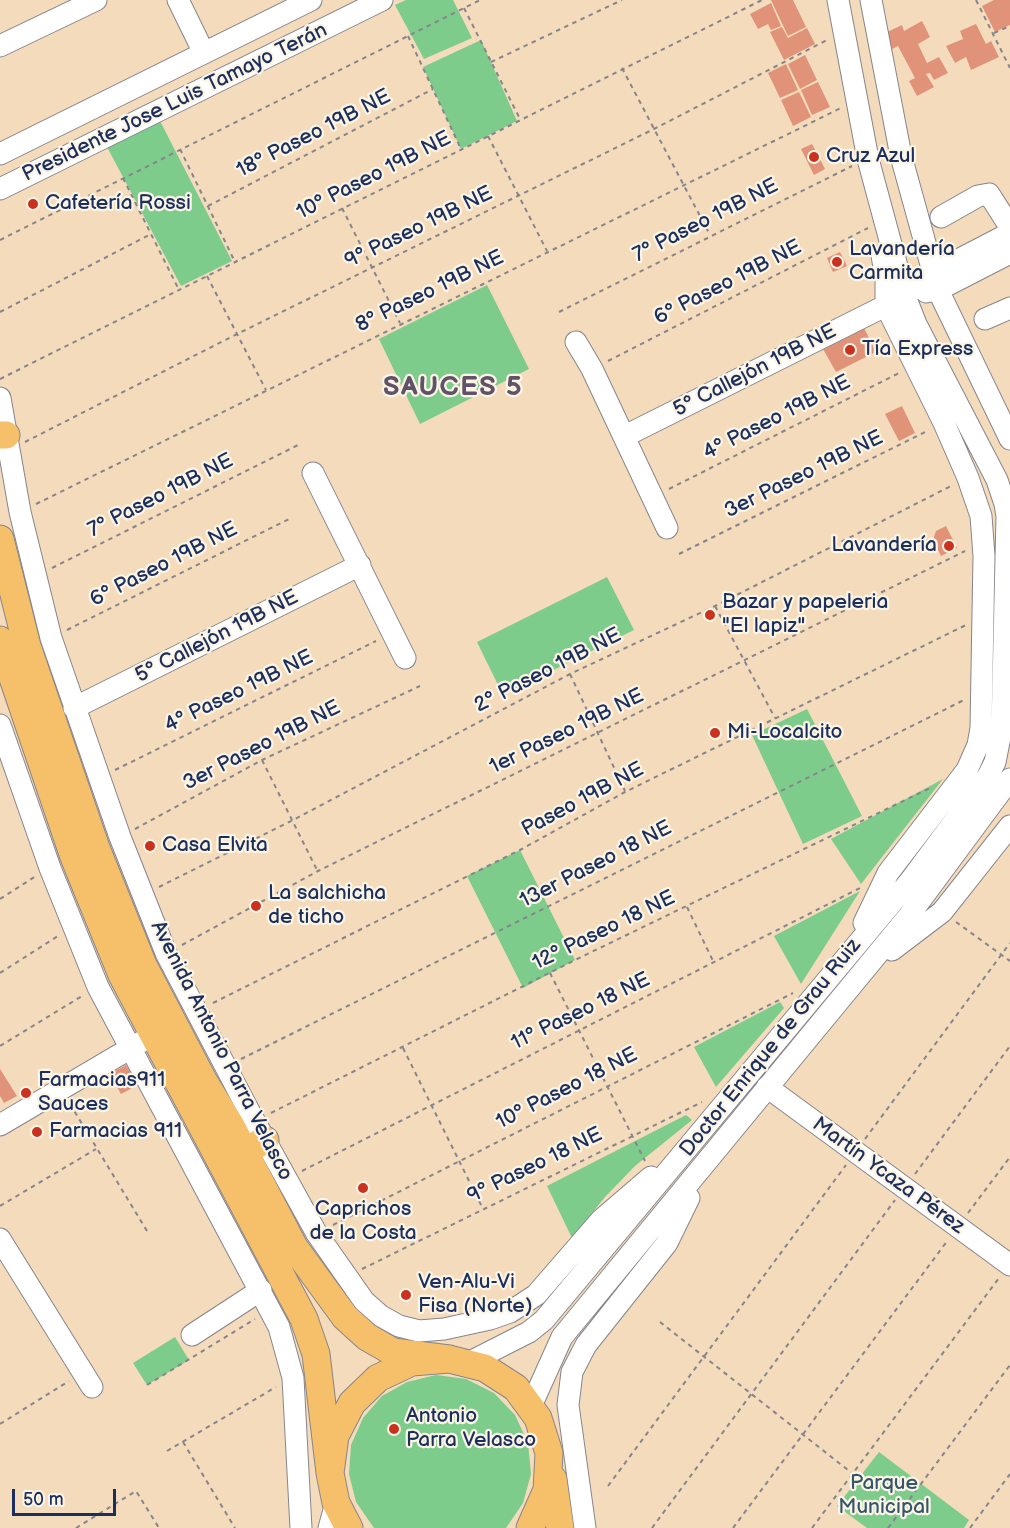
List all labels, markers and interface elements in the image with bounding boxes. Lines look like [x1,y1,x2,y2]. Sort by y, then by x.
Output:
street label: Presidente Jose Luis Tamayo Terán [18,18,332,188]
street label: 18º Paseo 19B NE [233,84,395,184]
street label: 10º Paseo 19B NE [293,126,455,226]
place label: Cruz Azul [826,144,915,170]
marker: Cruz Azul [807,150,821,164]
street label: 7º Paseo 19B NE [629,174,783,268]
street label: 9º Paseo 19B NE [341,181,497,275]
place label: Cafetería Rossi [45,191,191,217]
marker: Cafetería Rossi [26,197,40,211]
street label: 6º Paseo 19B NE [650,235,806,331]
place label: Lavandería Carmita [849,237,955,287]
street label: 8º Paseo 19B NE [352,245,508,339]
marker: Lavandería Carmita [830,255,844,269]
street label: 5º Callejón 19B NE [669,319,841,423]
place label: Tía Express [862,337,973,363]
marker: Tía Express [843,343,857,357]
street label: 4º Paseo 19B NE [699,370,855,466]
district label: SAUCES 5 [383,372,523,404]
street label: 3er Paseo 19B NE [721,426,887,524]
street label: 7º Paseo 19B NE [84,449,238,543]
street label: 6º Paseo 19B NE [86,517,242,613]
place label: Lavandería [831,533,937,559]
marker: Lavandería [942,539,956,553]
street label: 5º Callejón 19B NE [131,585,303,689]
place label: Bazar y papeleria "El lapiz" [722,590,888,640]
marker: Bazar y papeleria "El lapiz" [703,608,717,622]
street label: 2º Paseo 19B NE [470,623,626,719]
street label: 4º Paseo 19B NE [161,645,317,739]
street label: 1er Paseo 19B NE [486,684,648,780]
street label: 3er Paseo 19B NE [179,695,345,797]
place label: Mi-Localcito [727,720,843,746]
marker: Mi-Localcito [708,726,722,740]
street label: Paseo 19B NE [518,757,648,843]
street label: 13er Paseo 18 NE [516,816,676,914]
place label: Casa Elvita [162,833,268,859]
marker: Casa Elvita [143,839,157,853]
place label: La salchicha de ticho [268,881,386,931]
street label: 12º Paseo 18 NE [529,886,679,976]
marker: La salchicha de ticho [249,899,263,913]
street label: Avenida Antonio Parra Velasco [144,917,298,1185]
street label: Doctor Enrique de Grau Ruiz [675,934,867,1162]
street label: 11º Paseo 18 NE [508,968,654,1056]
street label: 10º Paseo 18 NE [492,1042,642,1136]
place label: Farmacias911 Sauces [38,1068,165,1118]
marker: Farmacias911 Sauces [19,1086,33,1100]
street label: Martín Ycaza Pérez [807,1112,969,1240]
place label: Farmacias 911 [49,1119,182,1145]
street label: 9º Paseo 18 NE [463,1122,607,1210]
marker: Farmacias 911 [30,1125,44,1139]
marker: Caprichos de la Costa [356,1181,370,1195]
place label: Caprichos de la Costa [309,1197,417,1247]
place label: Ven-Alu-Vi Fisa (Norte) [418,1270,533,1320]
marker: Ven-Alu-Vi Fisa (Norte) [399,1288,413,1302]
place label: Antonio Parra Velasco [406,1404,536,1454]
marker: Antonio Parra Velasco [387,1422,401,1436]
park label: Parque Municipal [838,1471,930,1521]
scale bar [15,1477,118,1515]
text: 50 m [23,1489,64,1510]

